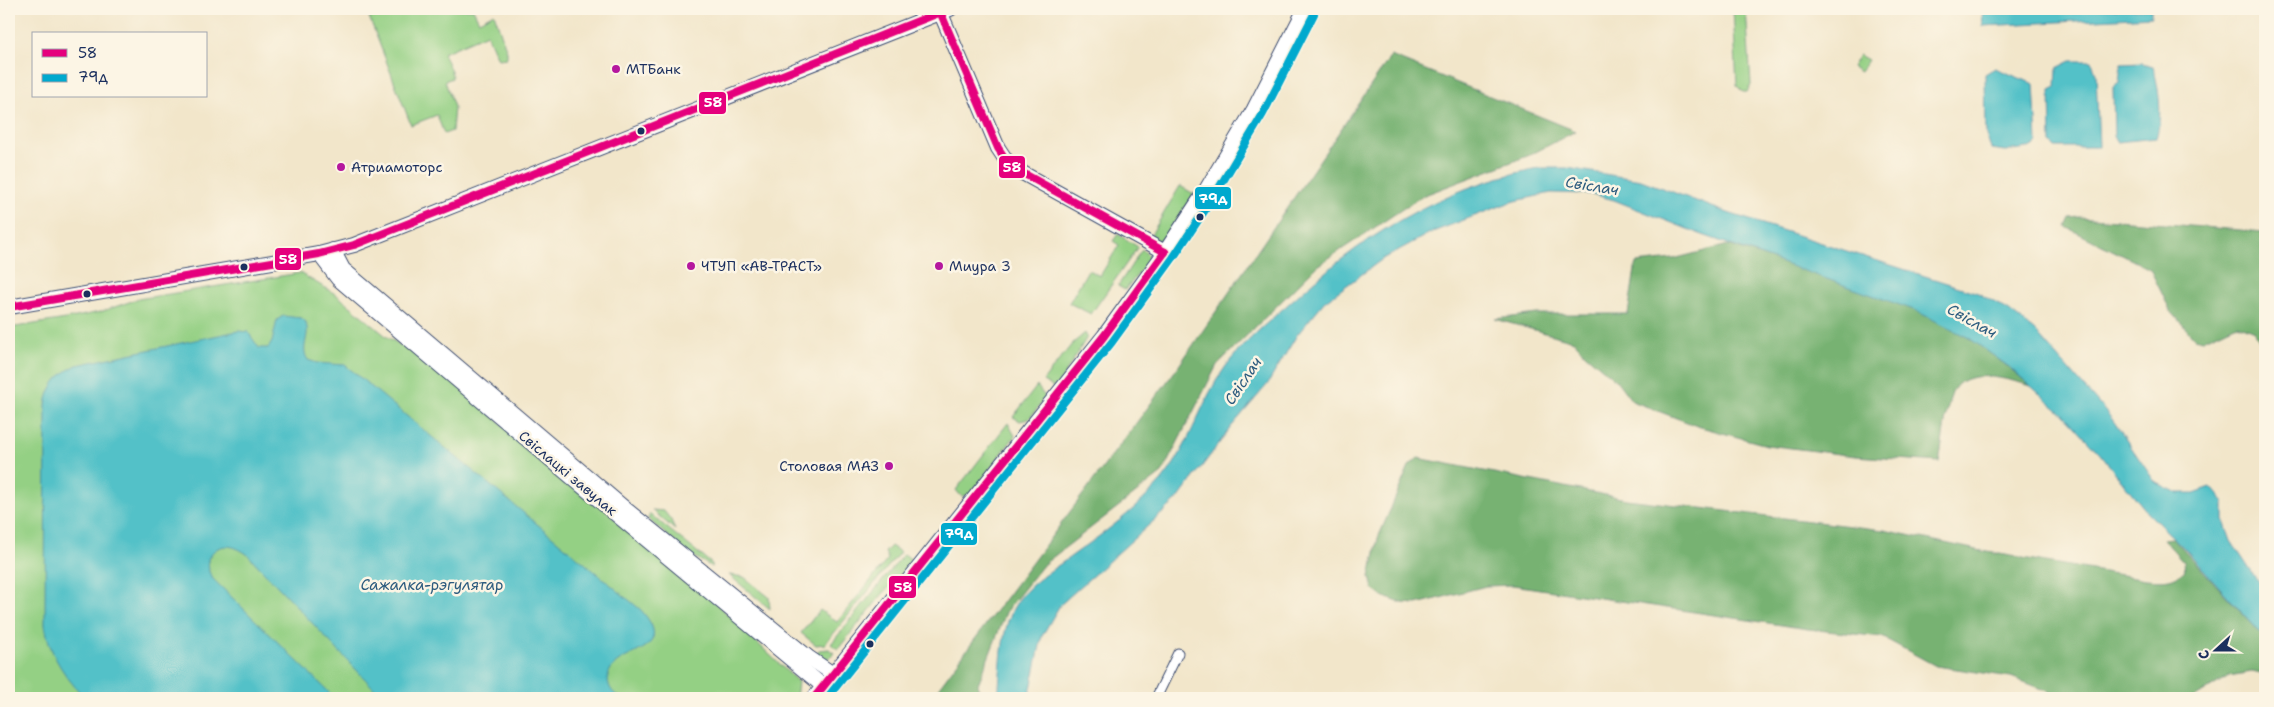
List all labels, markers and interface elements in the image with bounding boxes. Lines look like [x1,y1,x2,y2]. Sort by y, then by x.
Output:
legend [32,32,208,98]
text: 58 [78,43,97,63]
place label: МТБанк [626,60,681,78]
marker: МТБанк [610,63,622,75]
text: 79д [78,67,108,87]
line badge: 58 [698,91,727,115]
text: 58 [704,93,722,111]
unlabelled marker [636,126,646,136]
line badge: 58 [998,155,1026,179]
place label: Атриамоторс [351,158,443,176]
text: 58 [1003,158,1021,176]
marker: Атриамоторс [335,161,347,173]
water label: Свіслач [1564,172,1620,200]
line badge: 79д [1194,186,1232,210]
text: 79д [1198,189,1228,207]
unlabelled marker [1195,212,1205,222]
line badge: 58 [274,247,302,271]
text: 58 [279,250,297,268]
place label: ЧТУП «АВ-ТРАСТ» [701,257,822,275]
place label: Миура 3 [949,257,1011,275]
marker: ЧТУП «АВ-ТРАСТ» [685,260,697,272]
marker: Миура 3 [933,260,945,272]
unlabelled marker [239,262,249,272]
unlabelled marker [82,289,92,299]
water label: Свіслач [1944,299,2000,343]
water label: Свіслач [1220,353,1266,409]
street label: Свіслацкі завулак [515,427,621,520]
place label: Столовая МАЗ [779,457,879,475]
marker: Столовая МАЗ [883,460,895,472]
line badge: 79д [940,522,978,546]
text: 79д [944,524,974,542]
water label: Сажалка-рэгулятар [360,575,504,595]
line badge: 58 [888,575,917,599]
text: 58 [894,578,912,596]
north arrow [2192,624,2242,674]
unlabelled marker [865,639,875,649]
text: С [2194,647,2214,662]

